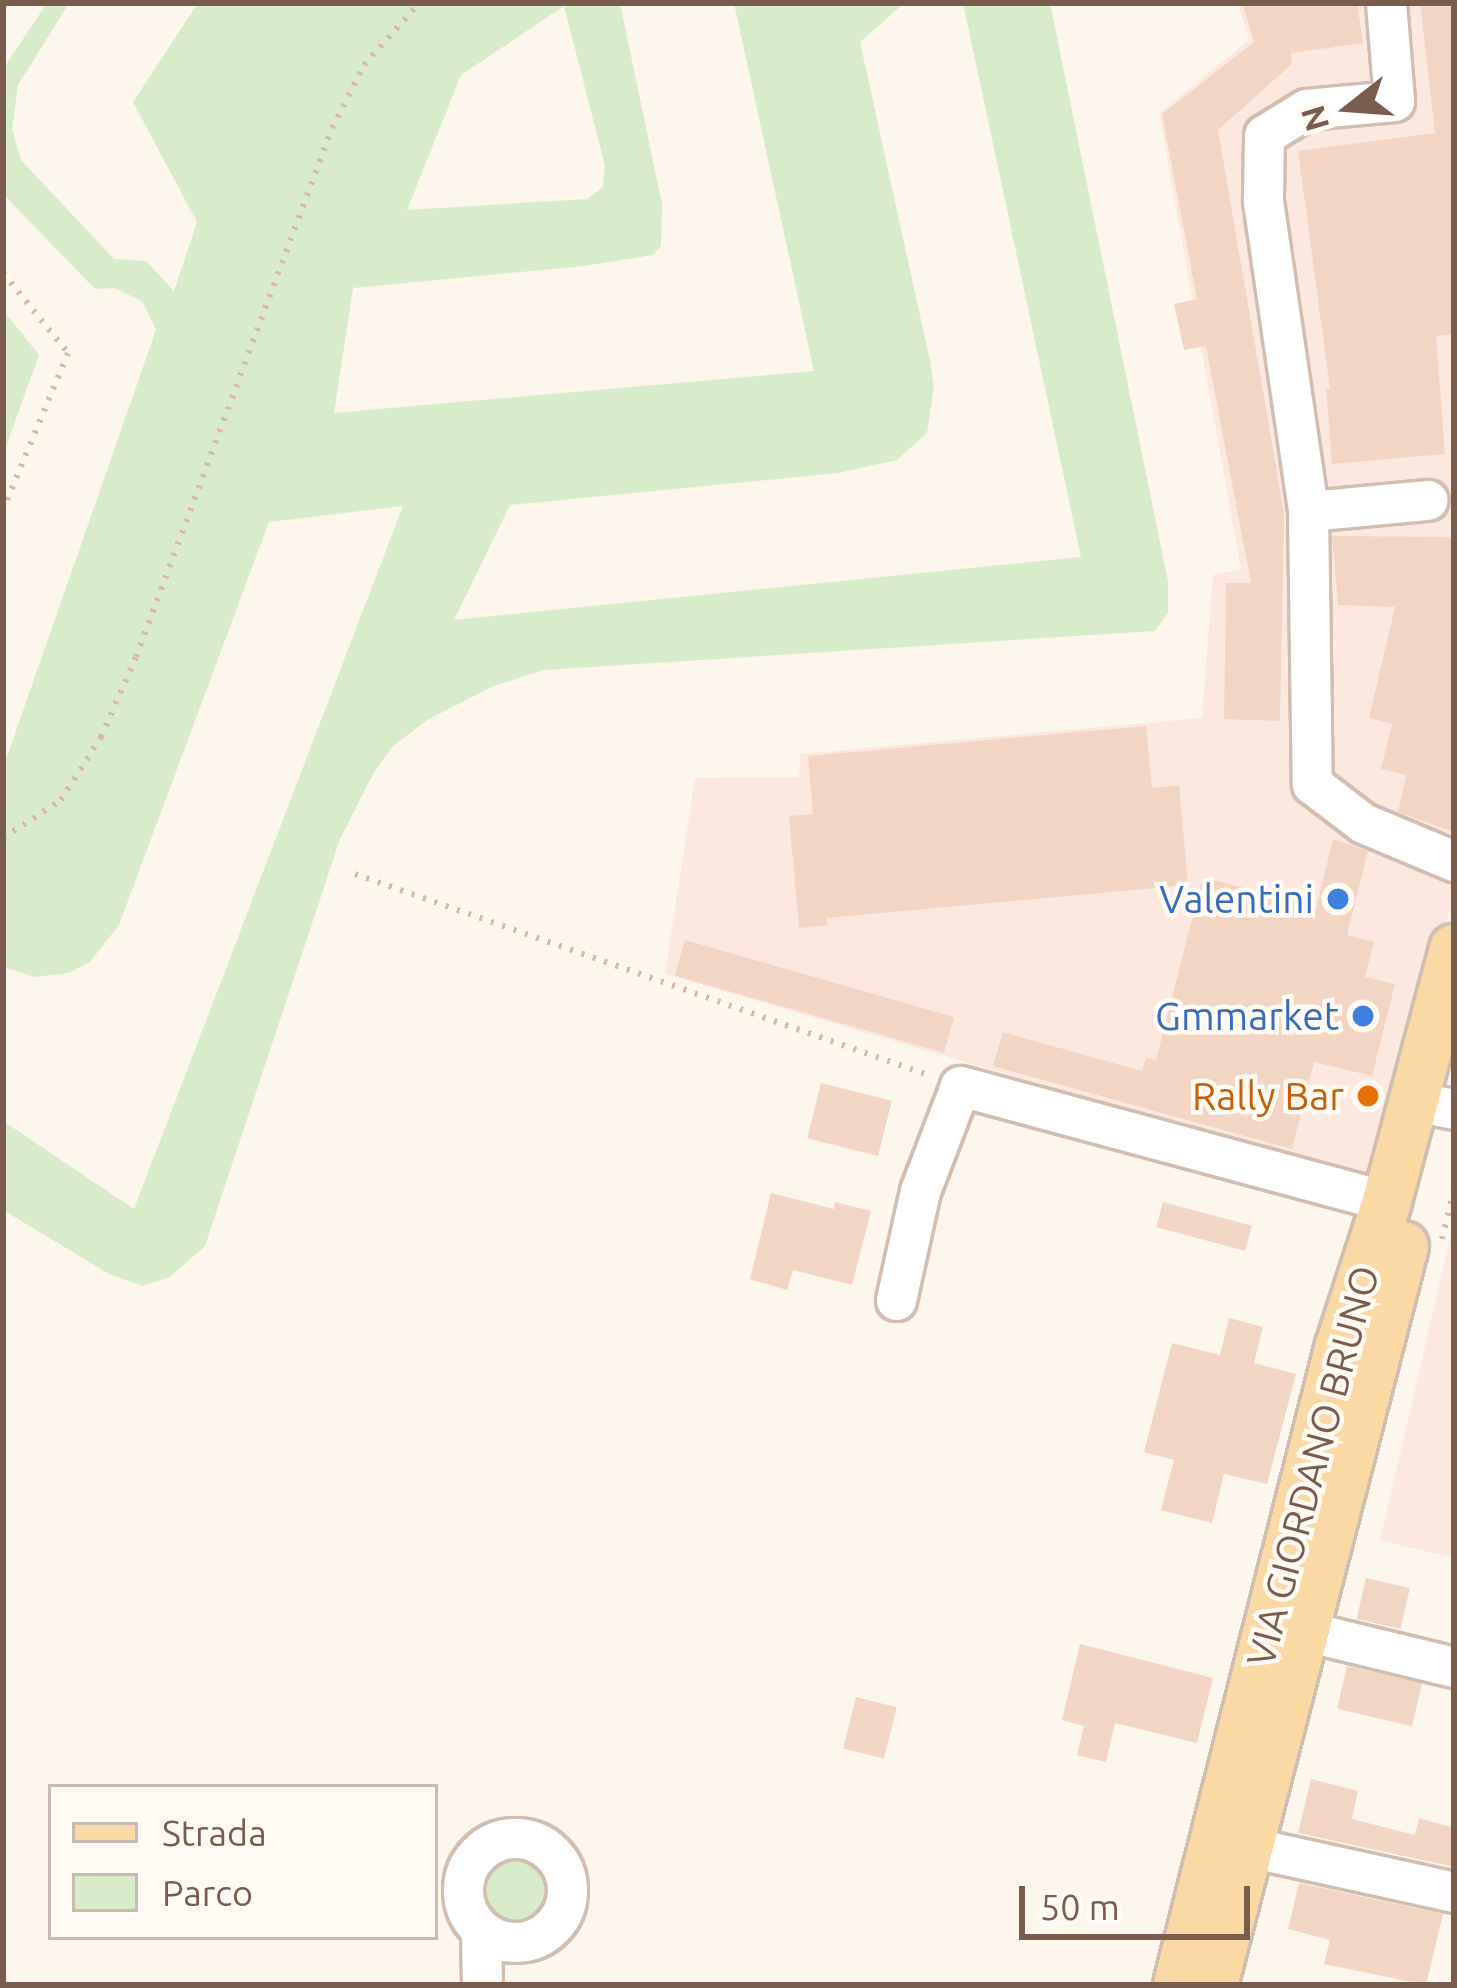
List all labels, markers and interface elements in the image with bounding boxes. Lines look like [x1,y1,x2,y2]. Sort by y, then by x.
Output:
north arrow [1289,48,1409,168]
text: N [1293,101,1335,136]
place label: Valentini [1159,876,1314,922]
marker: Valentini [1325,886,1351,912]
place label: Gmmarket [1155,993,1339,1039]
marker: Gmmarket [1350,1003,1376,1029]
place label: Rally Bar [1192,1073,1344,1119]
marker: Rally Bar [1355,1083,1381,1109]
street label: VIA GIORDANO BRUNO [1237,1261,1389,1671]
legend [48,1784,438,1940]
text: Strada [162,1812,267,1853]
scale bar [1025,1862,1256,1936]
text: Parco [162,1872,253,1913]
text: 50 m [1040,1886,1120,1927]

